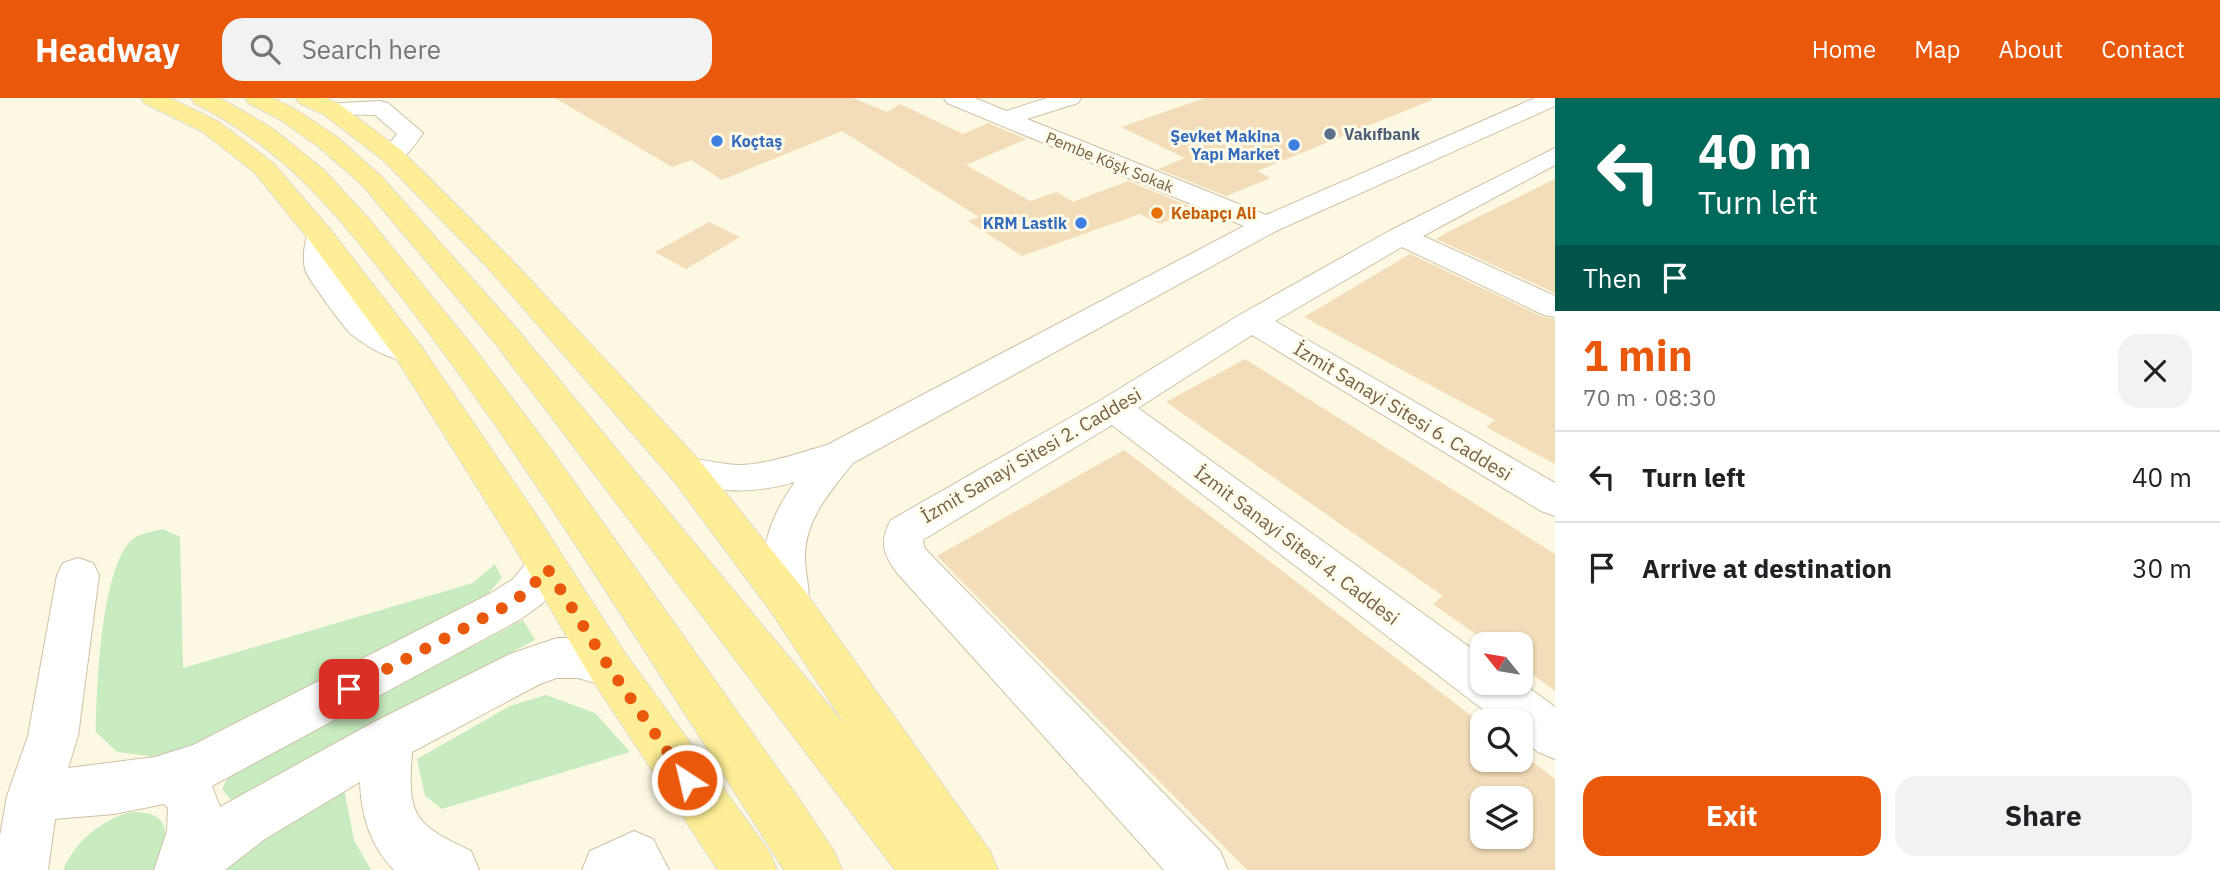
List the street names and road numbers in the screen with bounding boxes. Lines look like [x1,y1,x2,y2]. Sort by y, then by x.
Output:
street label: Pembe Köşk Sokak [1043,127,1177,197]
street label: İzmit Sanayi Sitesi 6. Caddesi [1289,336,1517,486]
street label: İzmit Sanayi Sitesi 2. Caddesi [917,382,1145,528]
street label: İzmit Sanayi Sitesi 4. Caddesi [1190,460,1404,630]

